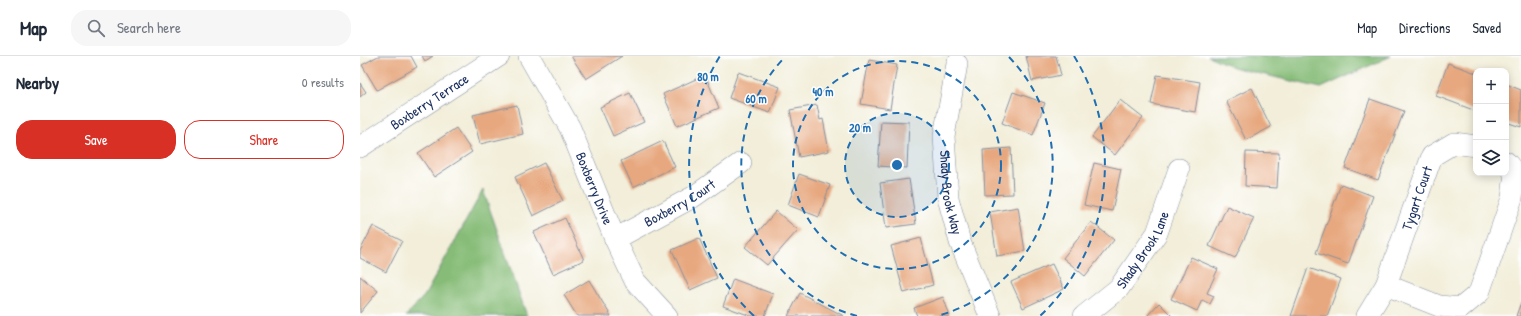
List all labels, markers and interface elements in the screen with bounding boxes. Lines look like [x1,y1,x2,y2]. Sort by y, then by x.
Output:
search box [71,10,351,46]
text: Map [20,15,47,41]
icon: search [85,17,107,39]
text: Search here [117,17,181,38]
text: Map [1357,18,1377,37]
text: Directions [1399,18,1450,37]
text: Saved [1472,18,1501,37]
street label: Boxberry Terrace [386,68,472,134]
text: 80 m [697,68,719,85]
map controls [1473,68,1509,176]
button: + [1473,68,1509,104]
text: Nearby [16,71,59,94]
text: 0 results [302,73,344,91]
text: 40 m [813,83,833,100]
text: 60 m [745,90,767,107]
button: − [1473,104,1509,140]
text: 20 m [849,119,871,136]
button: Save [16,120,176,159]
button: Share [184,120,344,159]
button: layers [1473,140,1509,176]
street label: Boxberry Drive [572,149,618,228]
street label: Shady Brook Way [936,149,968,237]
centre of rings [890,158,904,172]
street label: Tygart Court [1397,163,1437,233]
street label: Boxberry Court [640,174,719,231]
street label: Shady Brook Lane [1111,208,1173,292]

